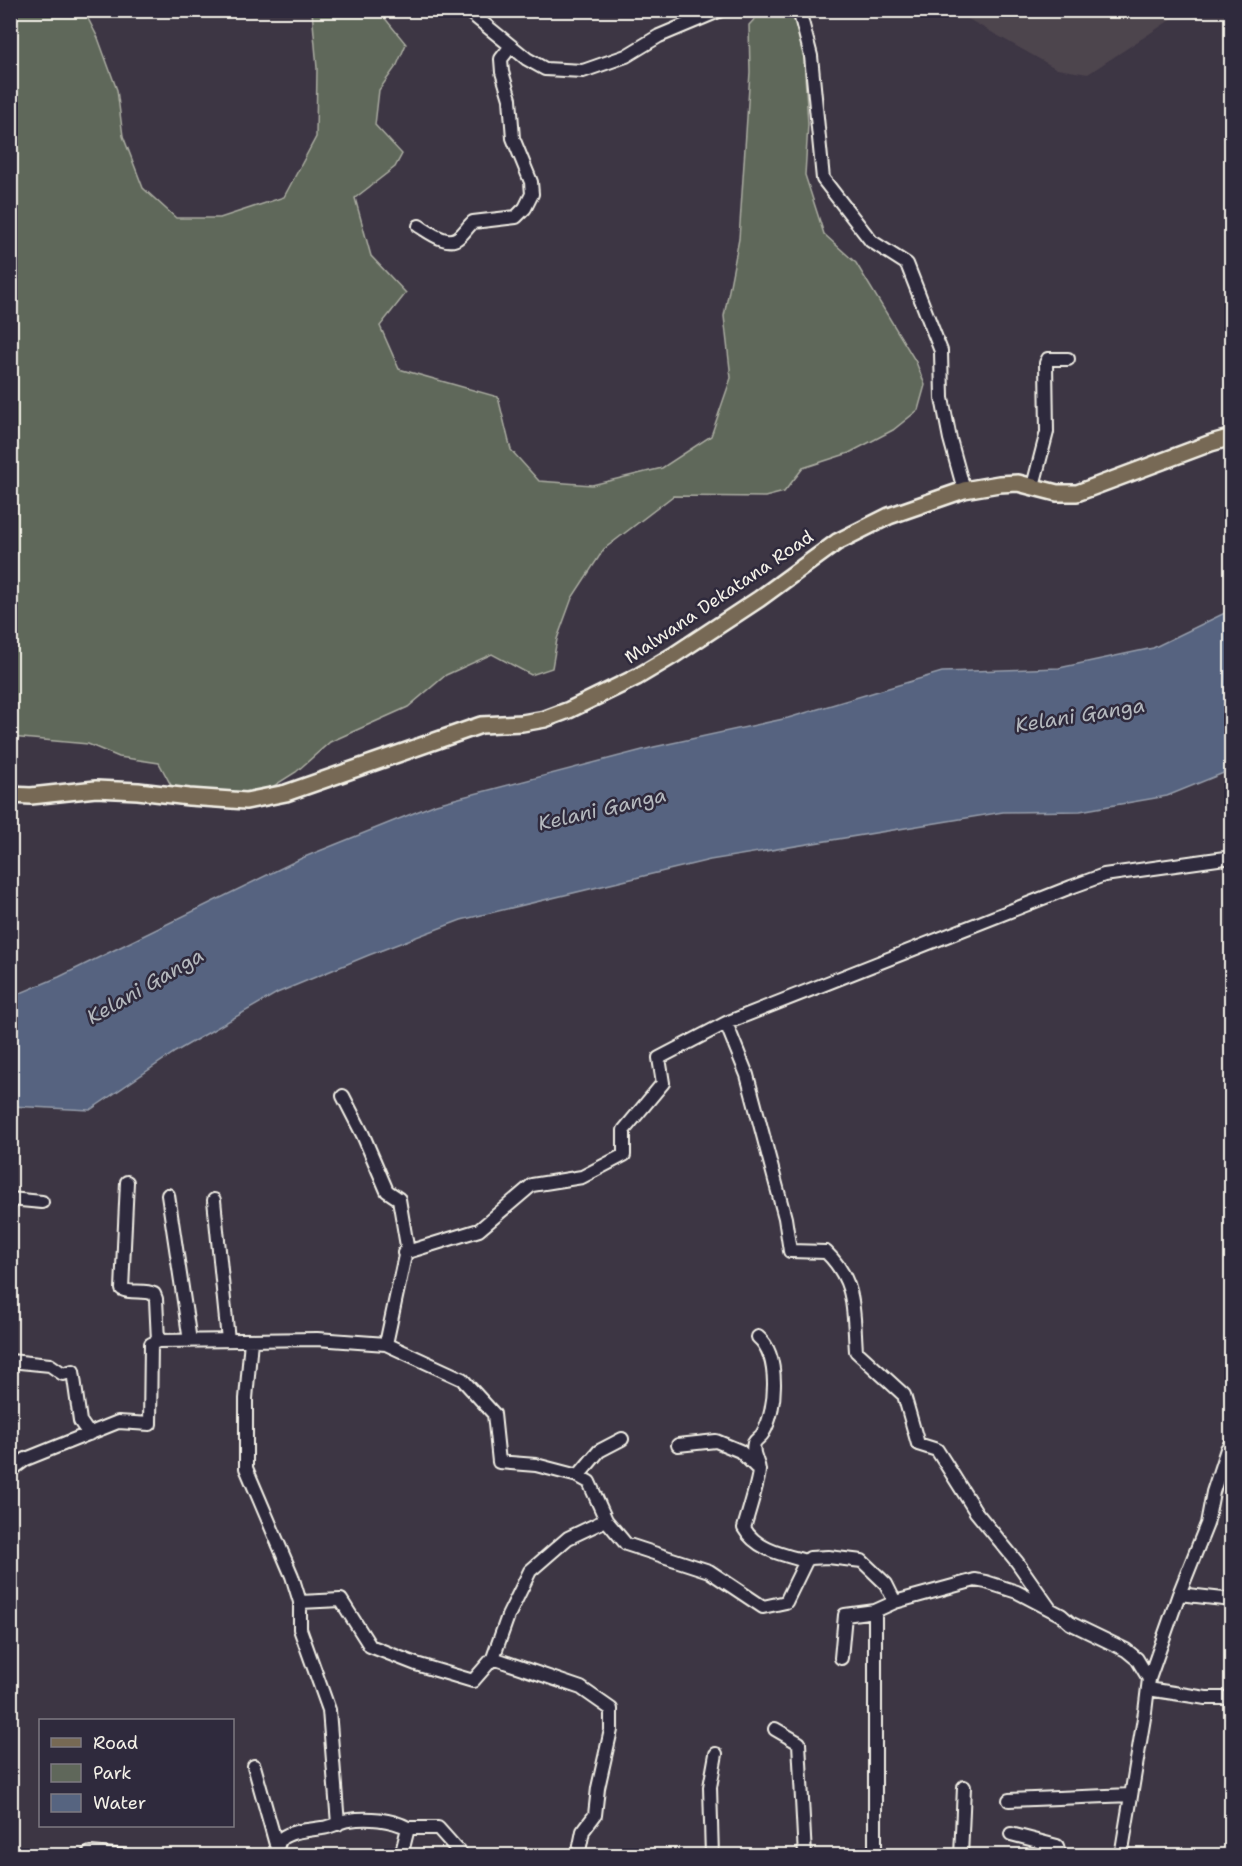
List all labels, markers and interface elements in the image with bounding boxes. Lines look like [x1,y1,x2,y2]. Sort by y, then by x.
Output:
street label: Malwana Dekatana Road [620,525,818,669]
water label: Kelani Ganga [1013,692,1147,738]
water label: Kelani Ganga [535,782,669,836]
water label: Kelani Ganga [82,942,208,1030]
legend [39,1719,234,1827]
text: Road [93,1731,138,1755]
text: Park [93,1761,132,1785]
text: Water [93,1791,146,1815]

